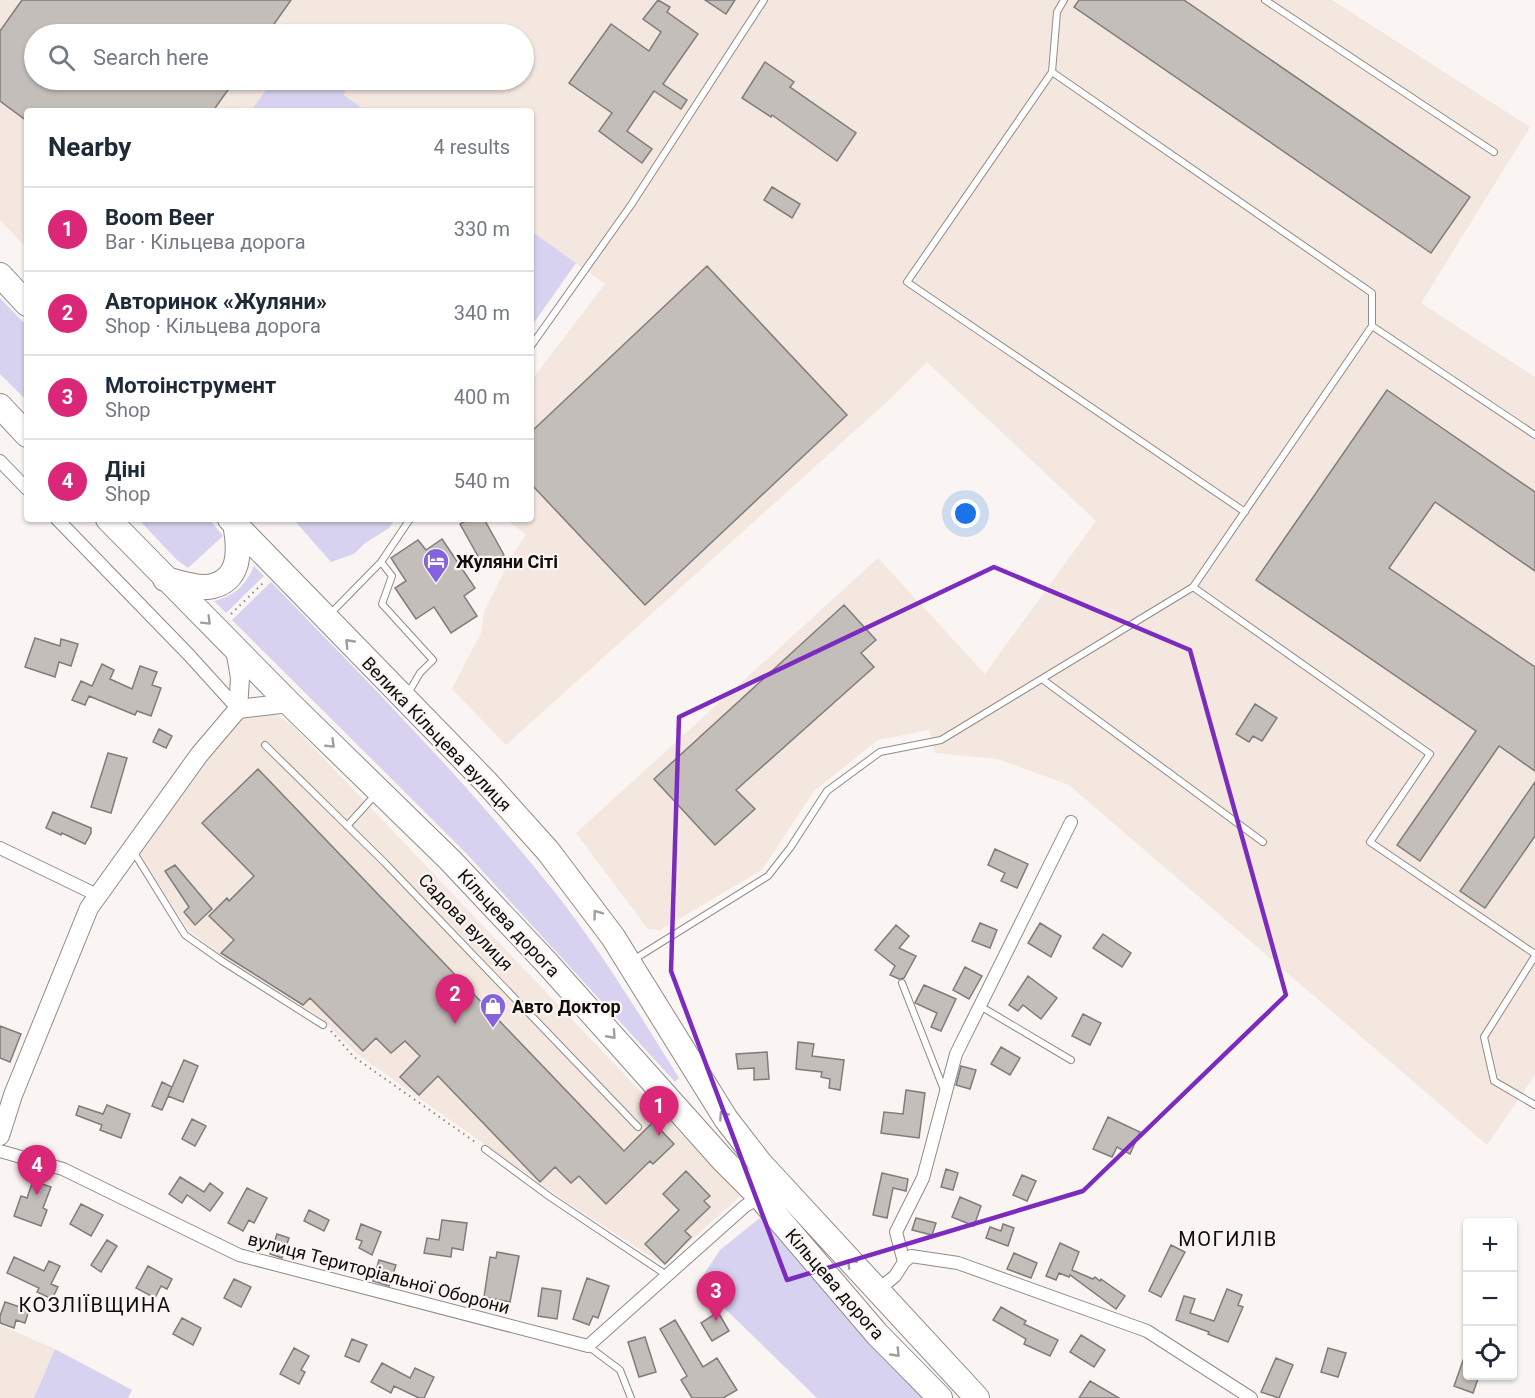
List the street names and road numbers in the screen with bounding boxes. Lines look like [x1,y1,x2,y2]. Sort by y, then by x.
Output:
street label: Велика Кільцева вулиця [358,653,516,815]
street label: Кільцева дорога [454,865,564,981]
street label: Садова вулиця [414,869,518,975]
street label: Кільцева дорога [781,1224,889,1344]
street label: вулиця Територіальної Оборони [246,1228,512,1318]

